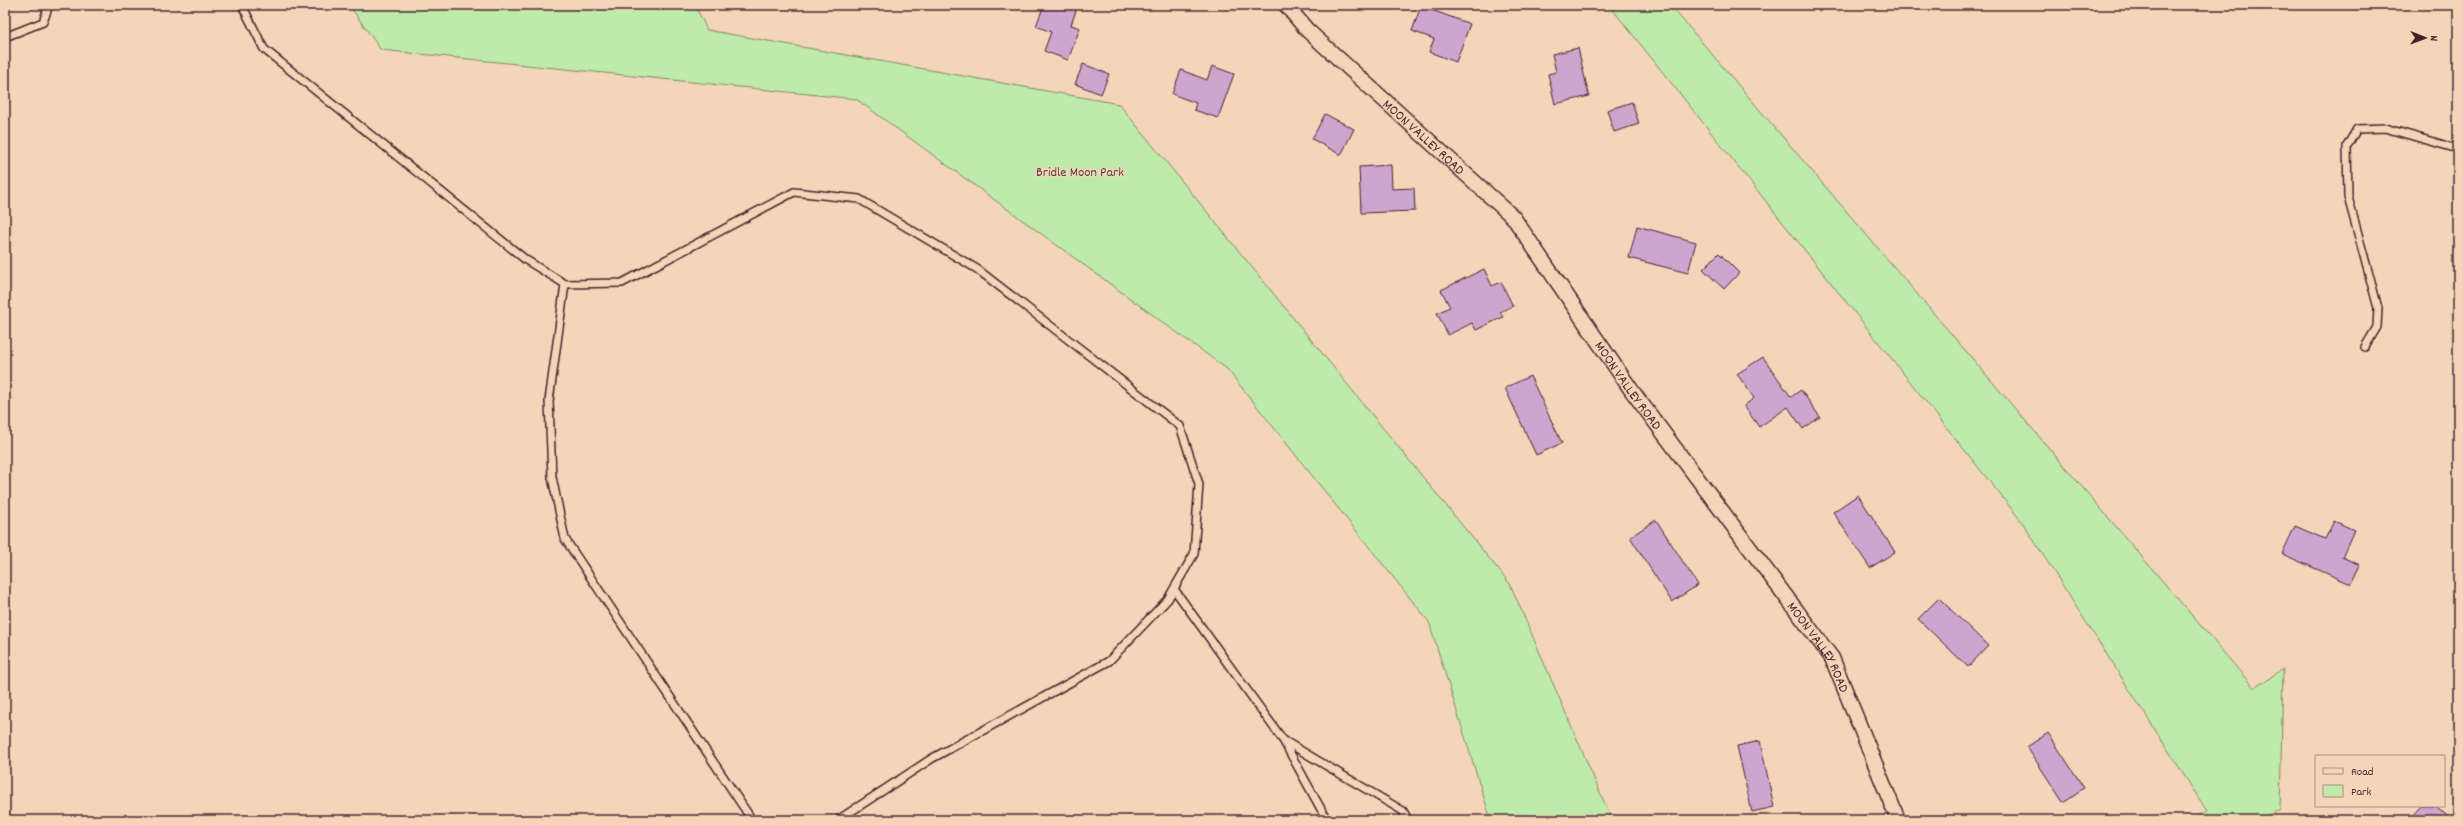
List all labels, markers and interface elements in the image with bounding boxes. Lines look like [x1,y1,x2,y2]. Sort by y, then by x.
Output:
north arrow [2405,18,2445,58]
text: N [2425,35,2441,42]
street label: MOON VALLEY ROAD [1377,95,1468,181]
park label: Bridle Moon Park [1036,163,1124,183]
street label: MOON VALLEY ROAD [1589,338,1666,435]
street label: MOON VALLEY ROAD [1781,598,1853,696]
legend [2315,755,2445,807]
text: Road [2351,764,2373,781]
text: Park [2351,784,2372,801]

